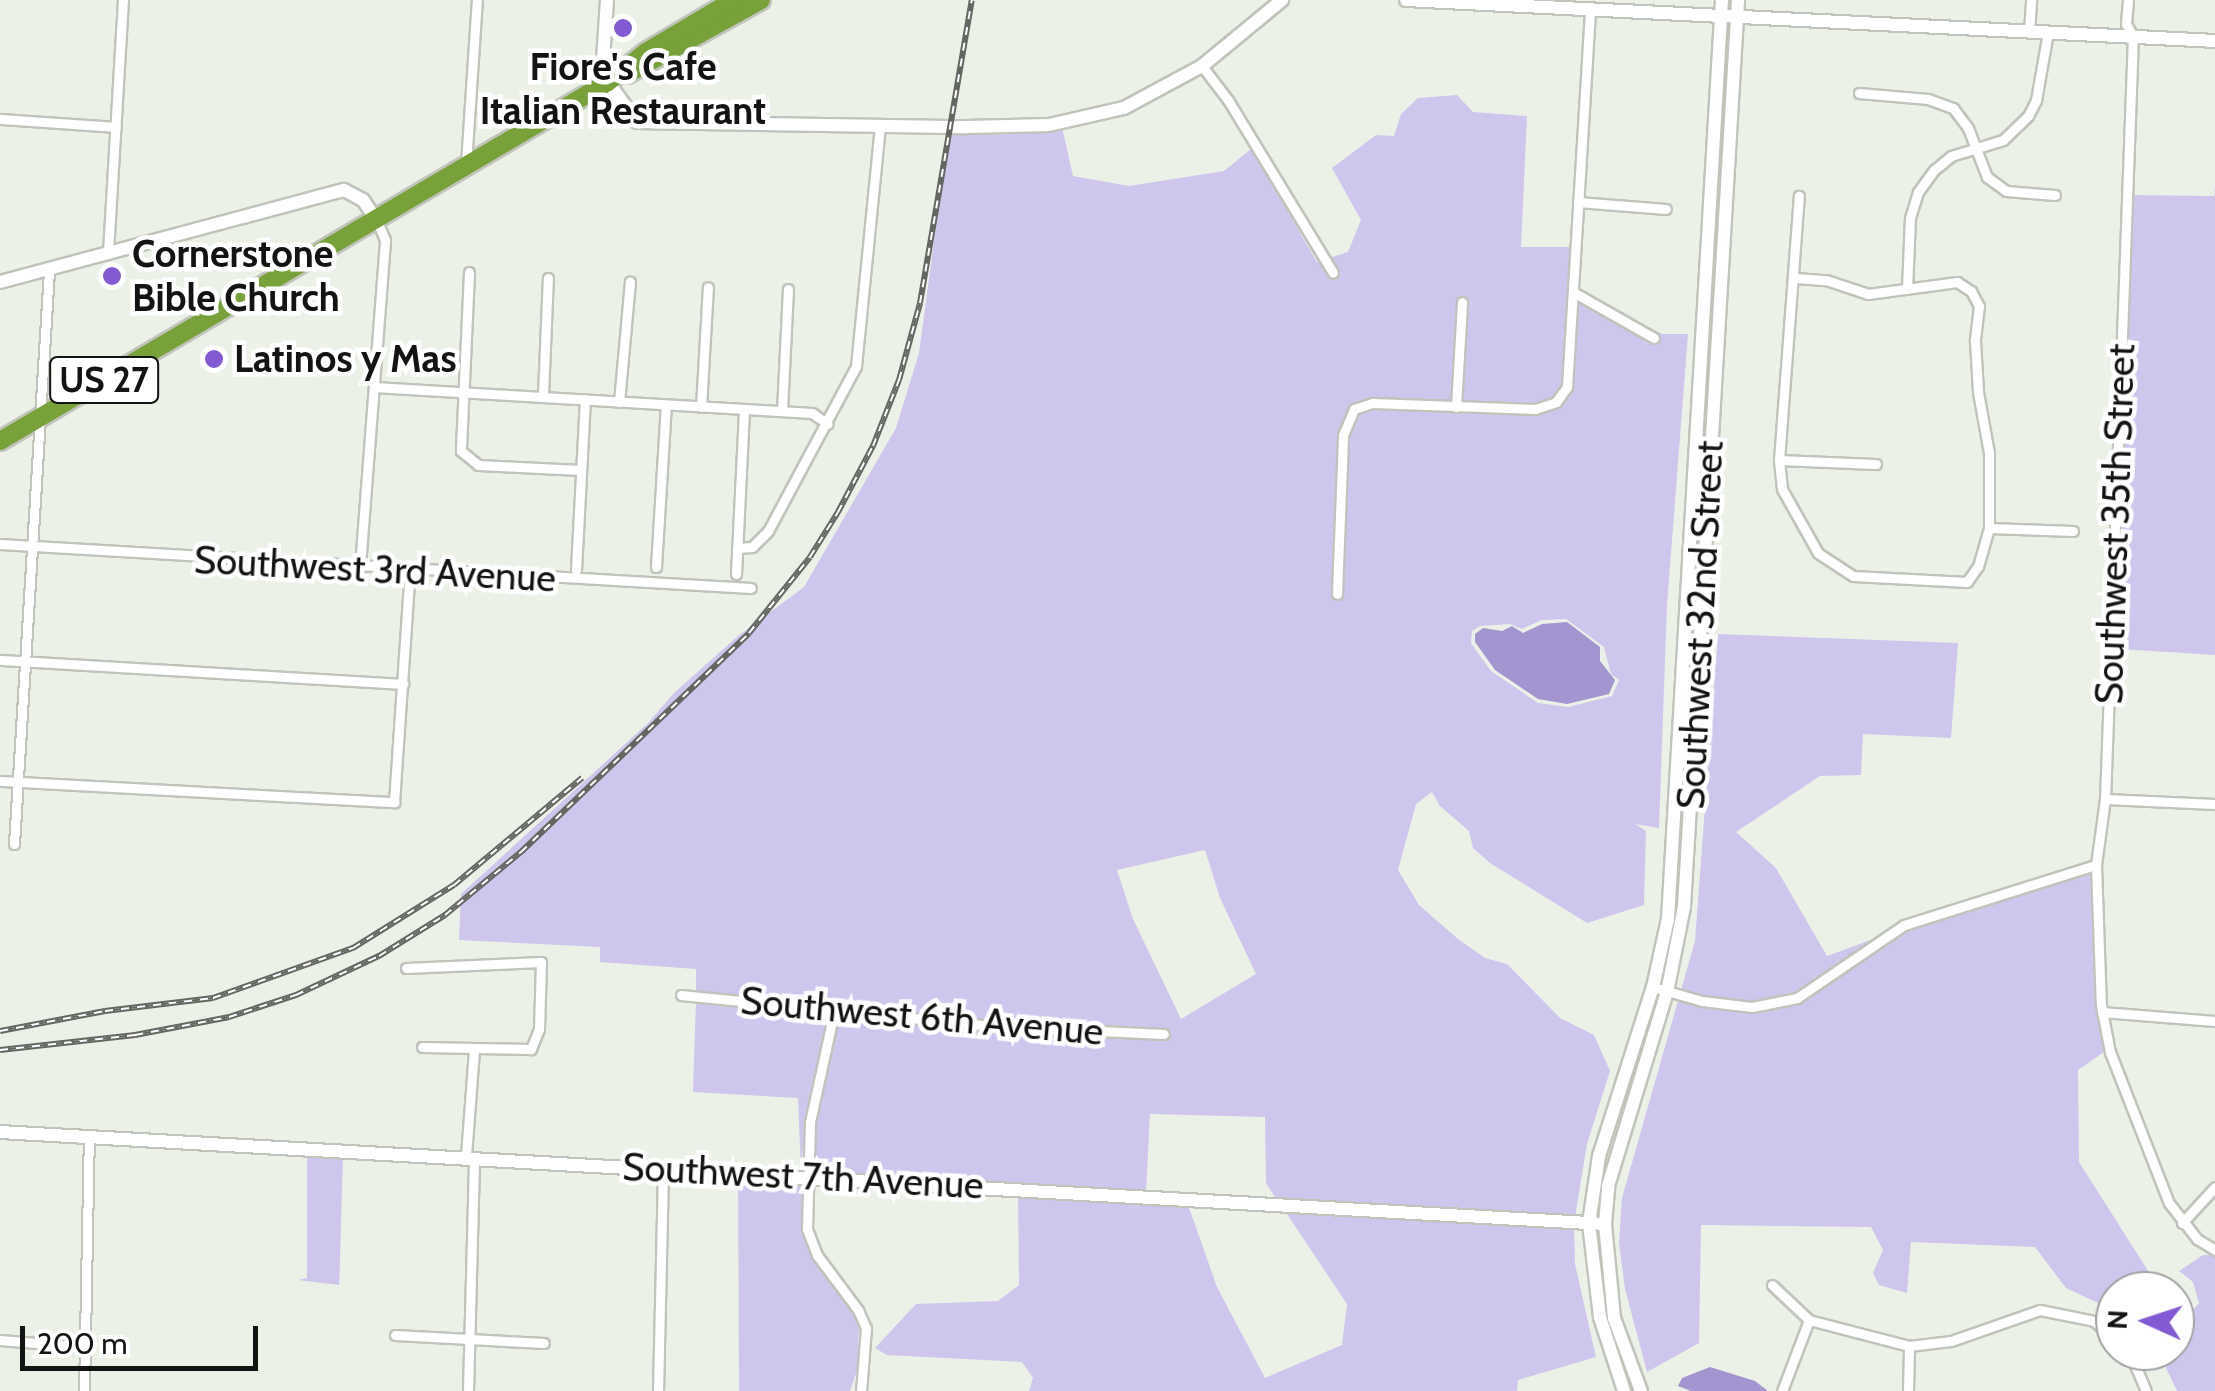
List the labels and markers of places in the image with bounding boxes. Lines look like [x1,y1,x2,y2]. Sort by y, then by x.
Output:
marker: Fiore's Cafe Italian Restaurant [612,17,634,39]
place label: Fiore's Cafe Italian Restaurant [480,44,766,133]
place label: Cornerstone Bible Church [132,231,340,320]
marker: Cornerstone Bible Church [101,265,123,287]
place label: Latinos y Mas [234,336,456,382]
marker: Latinos y Mas [203,348,225,370]

